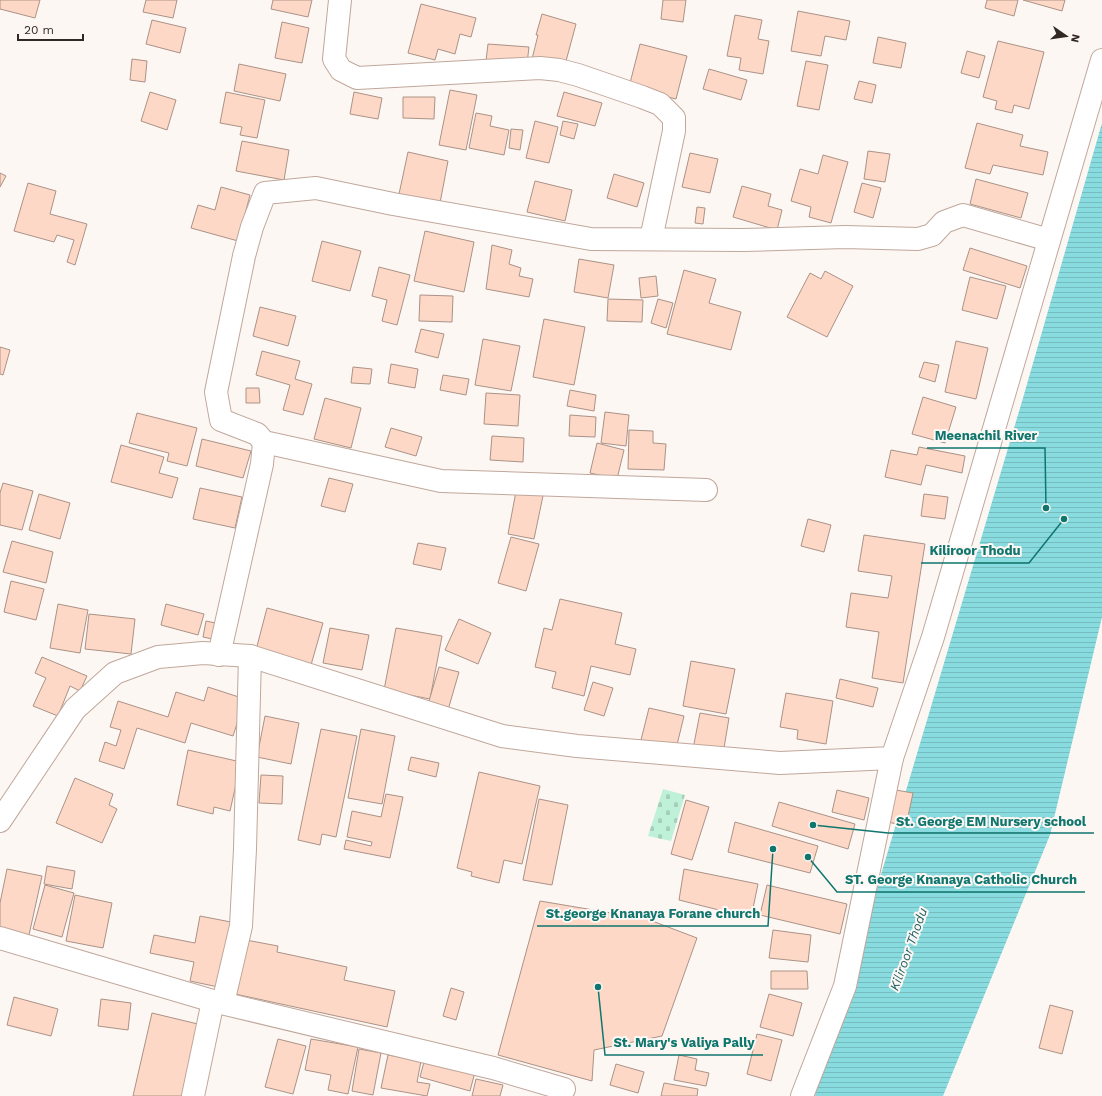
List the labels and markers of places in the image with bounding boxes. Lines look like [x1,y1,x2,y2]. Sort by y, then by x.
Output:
callout: Meenachil River [927,423,1045,448]
callout: Kiliroor Thodu [921,538,1029,563]
callout: St. George EM Nursery school [888,808,1094,833]
callout: ST. George Knanaya Catholic Church [837,867,1085,892]
callout: St.george Knanaya Forane church [537,901,768,926]
callout: St. Mary's Valiya Pally [605,1030,763,1055]

